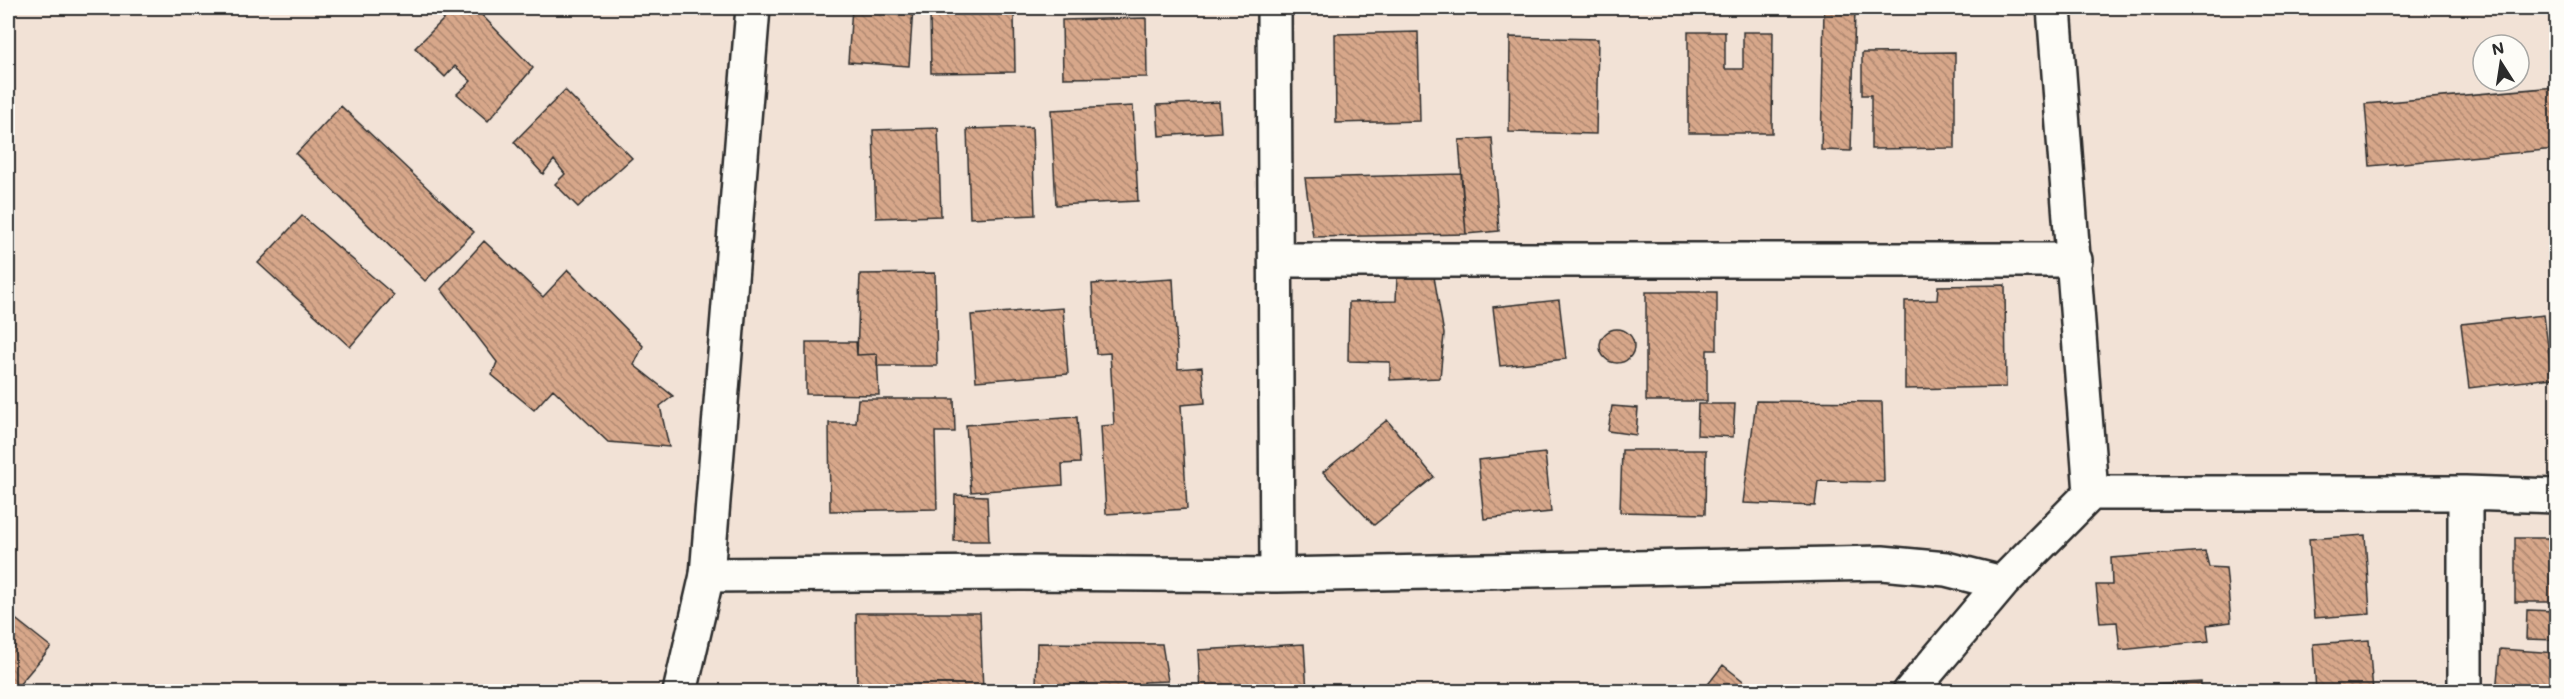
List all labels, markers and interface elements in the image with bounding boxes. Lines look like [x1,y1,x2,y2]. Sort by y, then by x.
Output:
north arrow [2471,33,2531,93]
text: N [2490,36,2506,59]

